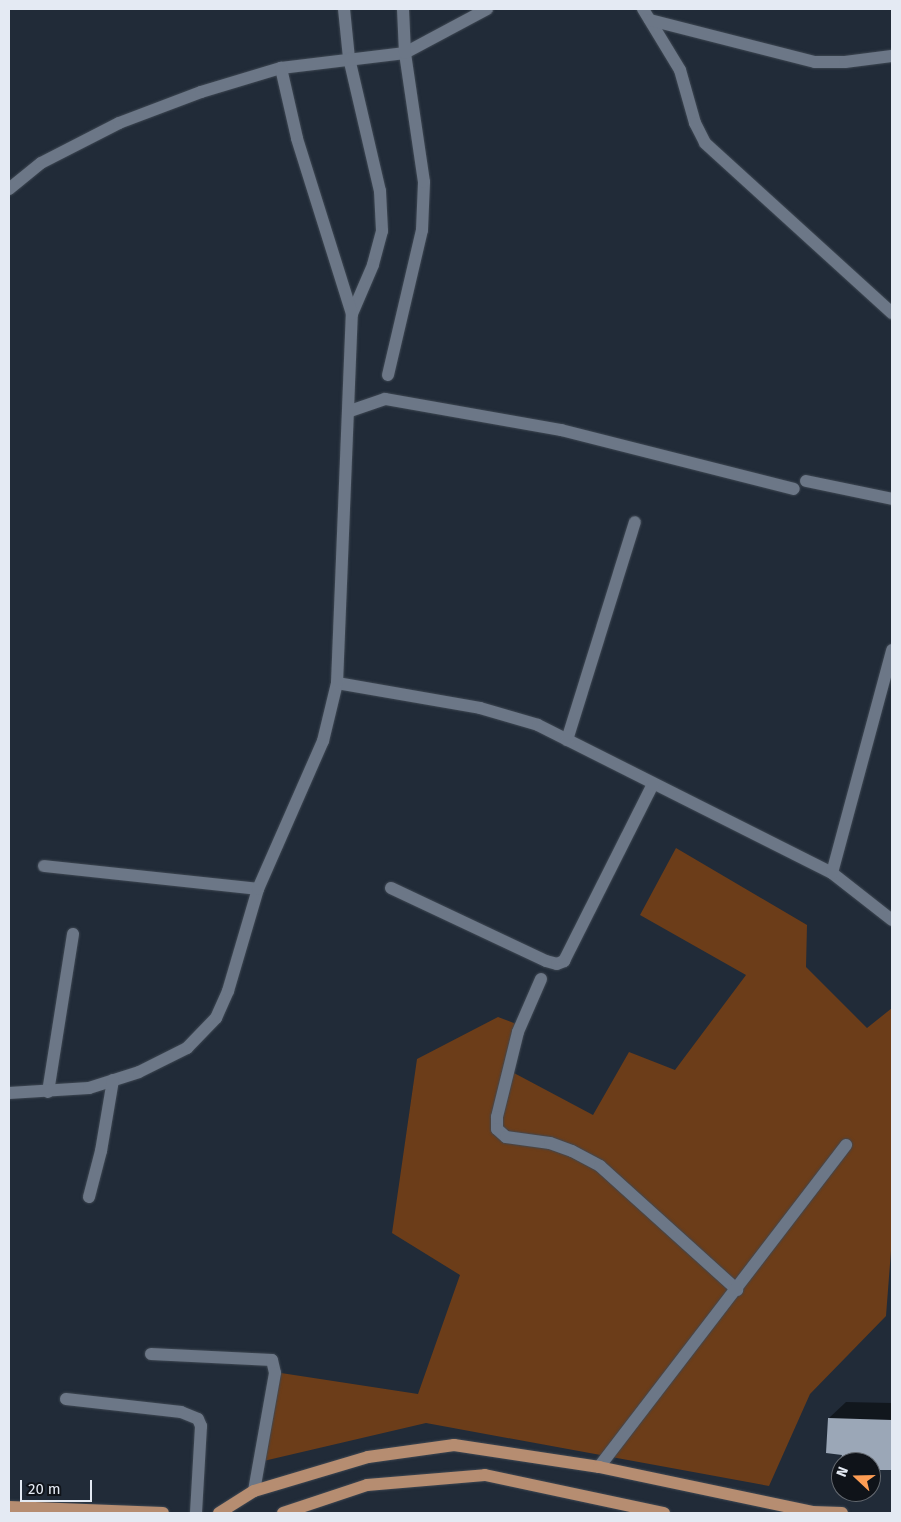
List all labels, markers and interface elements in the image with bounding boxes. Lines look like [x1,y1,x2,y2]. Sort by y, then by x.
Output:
north arrow [831,1452,881,1502]
text: N [833,1464,852,1479]
scale bar [22,1470,95,1502]
text: 20 m [28,1480,61,1498]

